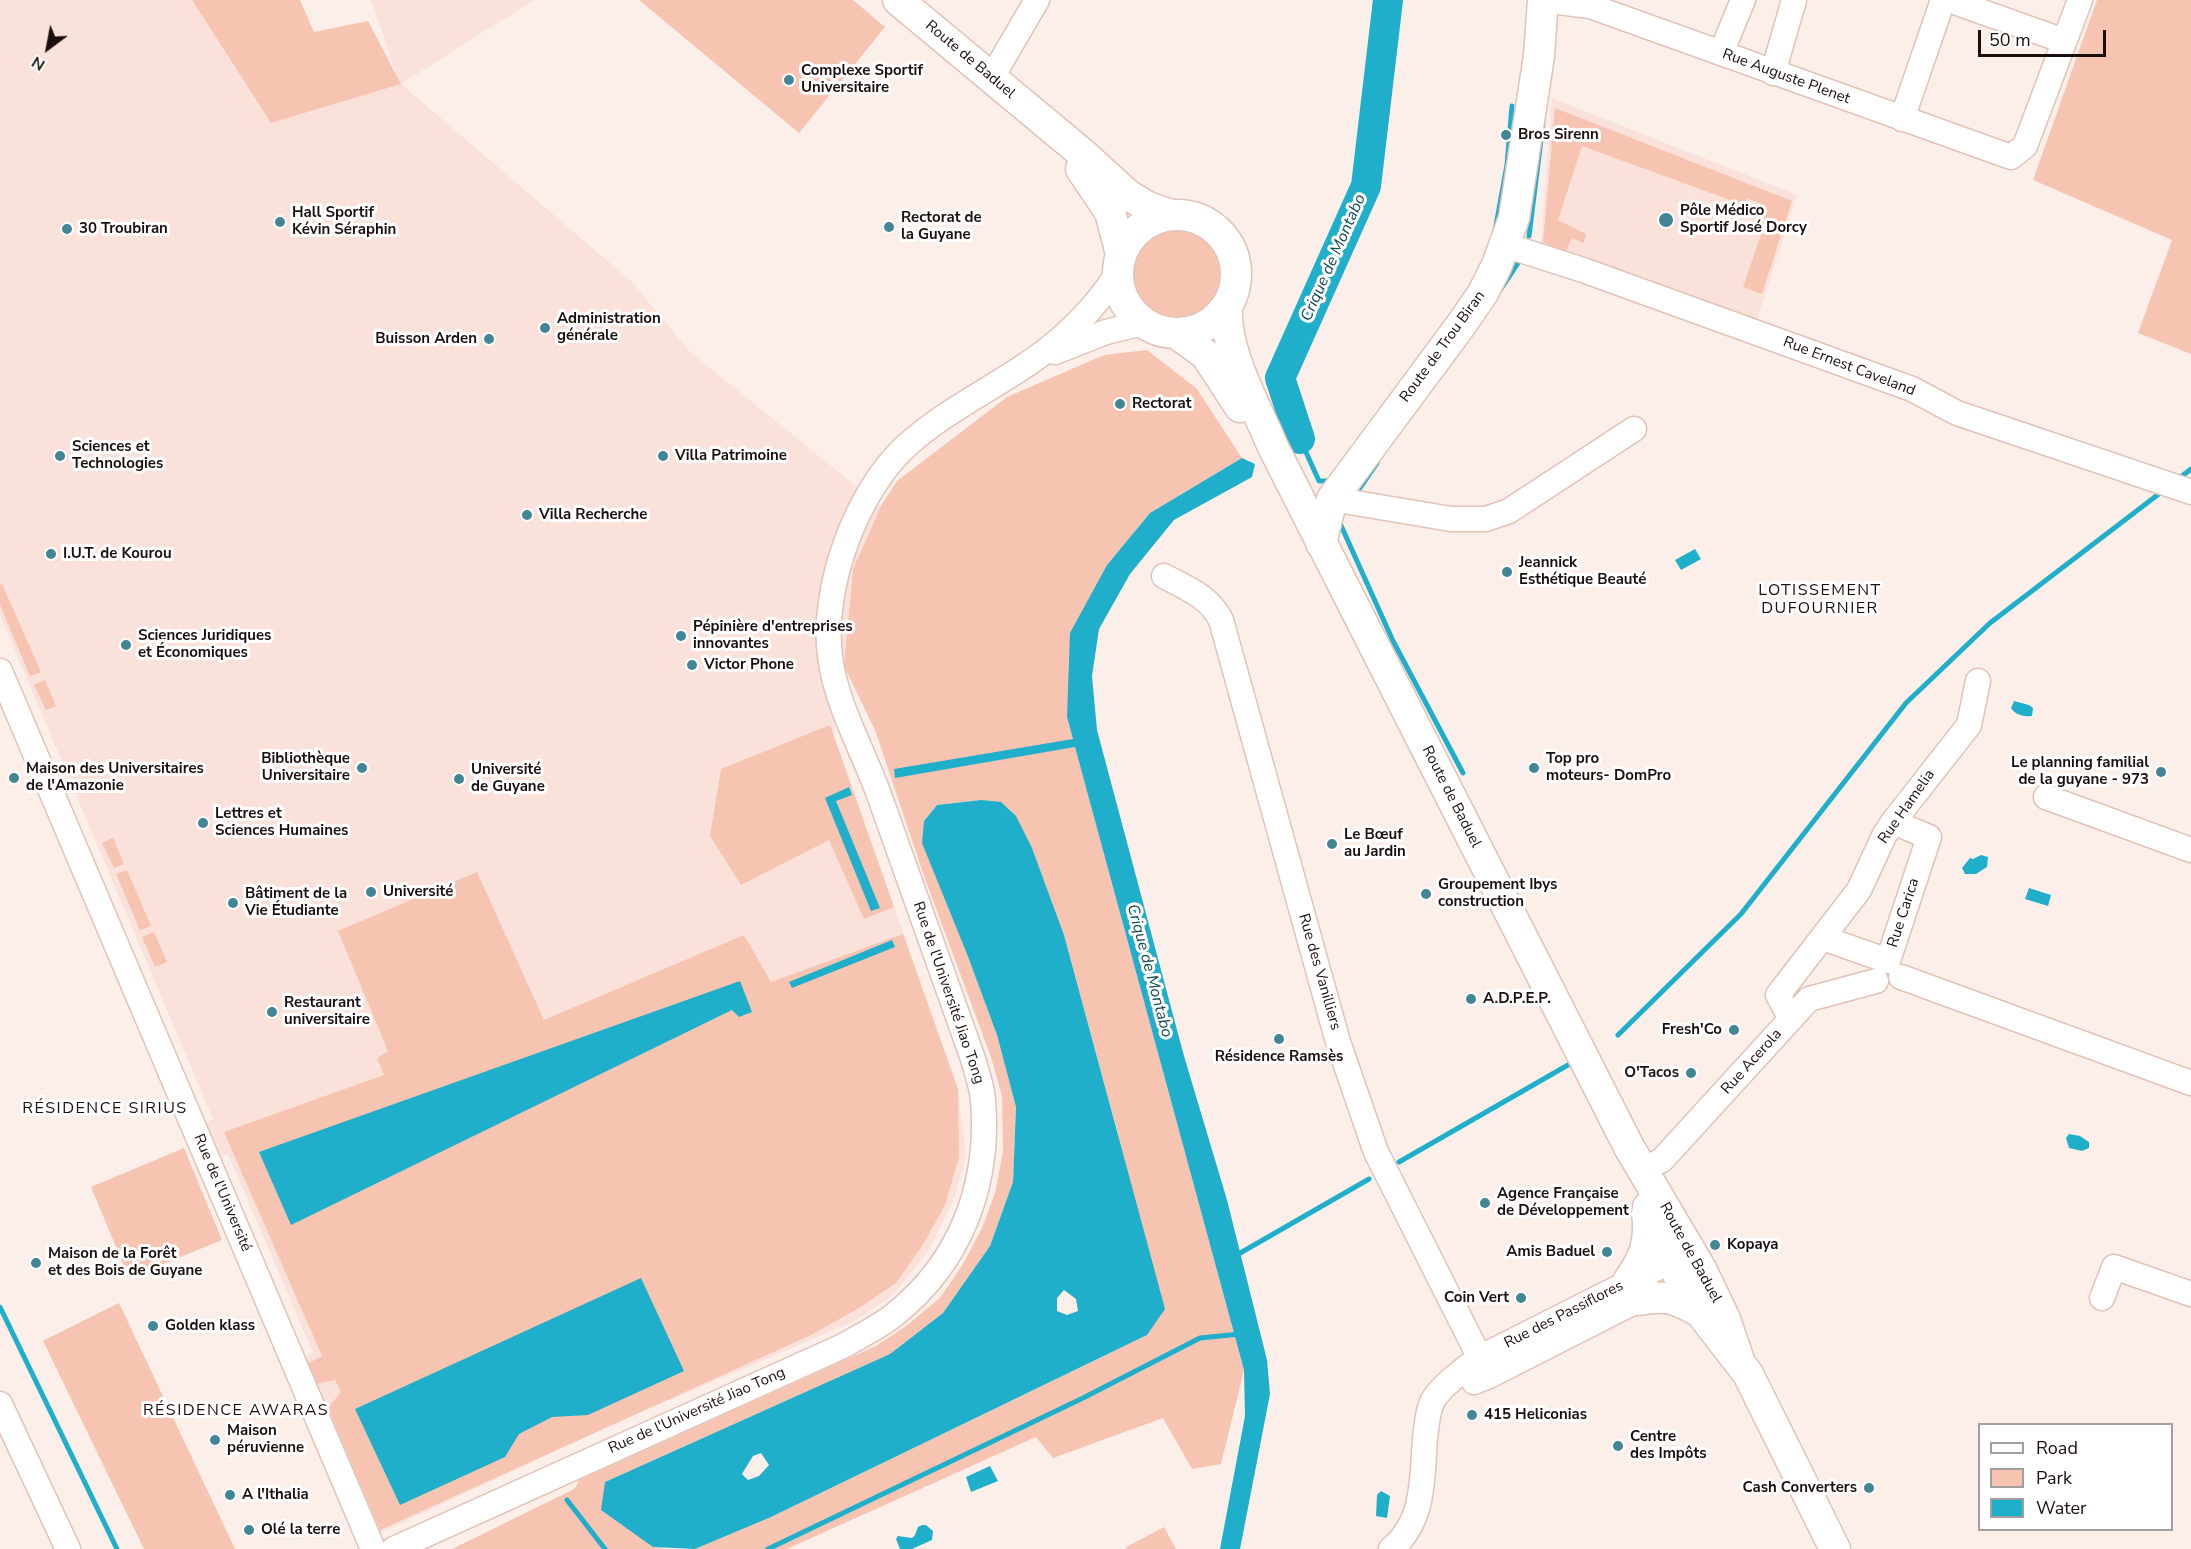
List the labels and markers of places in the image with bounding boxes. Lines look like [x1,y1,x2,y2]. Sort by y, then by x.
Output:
place label: Complexe Sportif Universitaire [801,62,923,97]
marker: Complexe Sportif Universitaire [782,73,796,87]
place label: Bros Sirenn [1518,126,1599,144]
marker: Bros Sirenn [1499,128,1513,142]
place label: Pôle Médico Sportif José Dorcy [1680,202,1807,237]
place label: Hall Sportif Kévin Séraphin [292,204,396,239]
place label: Rectorat de la Guyane [901,209,982,244]
marker: Pôle Médico Sportif José Dorcy [1657,211,1675,229]
marker: Hall Sportif Kévin Séraphin [273,215,287,229]
place label: 30 Troubiran [79,220,168,238]
marker: Rectorat de la Guyane [882,220,896,234]
marker: 30 Troubiran [60,222,74,236]
place label: Administration générale [557,310,661,345]
marker: Administration générale [538,321,552,335]
place label: Buisson Arden [375,330,477,348]
marker: Buisson Arden [482,332,496,346]
place label: Rectorat [1132,395,1191,413]
marker: Rectorat [1113,397,1127,411]
place label: Sciences et Technologies [72,438,163,473]
place label: Villa Patrimoine [675,447,787,465]
marker: Sciences et Technologies [53,449,67,463]
marker: Villa Patrimoine [656,449,670,463]
place label: Villa Recherche [539,506,647,524]
marker: Villa Recherche [520,508,534,522]
place label: I.U.T. de Kourou [63,545,172,563]
marker: I.U.T. de Kourou [44,547,58,561]
place label: Jeannick Esthétique Beauté [1519,554,1646,589]
marker: Jeannick Esthétique Beauté [1500,565,1514,579]
place label: Pépinière d'entreprises innovantes [693,618,853,653]
place label: Sciences Juridiques et Économiques [138,627,271,662]
marker: Pépinière d'entreprises innovantes [674,629,688,643]
marker: Sciences Juridiques et Économiques [119,638,133,652]
place label: Victor Phone [704,656,794,674]
marker: Victor Phone [685,658,699,672]
place label: Bibliothèque Universitaire [261,750,350,785]
place label: Top pro moteurs- DomPro [1546,750,1671,785]
place label: Le planning familial de la guyane - 973 [2011,754,2149,789]
place label: Maison des Universitaires de l'Amazonie [26,760,204,795]
marker: Bibliothèque Universitaire [355,761,369,775]
place label: Université de Guyane [471,761,545,796]
marker: Top pro moteurs- DomPro [1527,761,1541,775]
marker: Le planning familial de la guyane - 973 [2154,765,2168,779]
marker: Maison des Universitaires de l'Amazonie [7,771,21,785]
marker: Université de Guyane [452,772,466,786]
place label: Lettres et Sciences Humaines [215,805,348,840]
marker: Lettres et Sciences Humaines [196,816,210,830]
place label: Le Bœuf au Jardin [1344,826,1406,861]
marker: Le Bœuf au Jardin [1325,837,1339,851]
place label: Groupement Ibys construction [1438,876,1557,911]
place label: Université [383,883,453,901]
place label: Bâtiment de la Vie Étudiante [245,885,347,920]
marker: Université [364,885,378,899]
marker: Groupement Ibys construction [1419,887,1433,901]
marker: Bâtiment de la Vie Étudiante [226,896,240,910]
place label: A.D.P.E.P. [1483,990,1551,1008]
marker: A.D.P.E.P. [1464,992,1478,1006]
place label: Restaurant universitaire [284,994,370,1029]
marker: Restaurant universitaire [265,1005,279,1019]
place label: Fresh'Co [1662,1021,1722,1039]
marker: Fresh'Co [1727,1023,1741,1037]
marker: Résidence Ramsès [1272,1032,1286,1046]
place label: Résidence Ramsès [1215,1048,1343,1066]
place label: O'Tacos [1624,1064,1679,1082]
marker: O'Tacos [1684,1066,1698,1080]
place label: Agence Française de Développement [1497,1185,1629,1220]
marker: Agence Française de Développement [1478,1196,1492,1210]
place label: Kopaya [1727,1236,1778,1254]
marker: Kopaya [1708,1238,1722,1252]
place label: Amis Baduel [1506,1243,1595,1261]
place label: Maison de la Forêt et des Bois de Guyane [48,1245,202,1280]
marker: Amis Baduel [1600,1245,1614,1259]
marker: Maison de la Forêt et des Bois de Guyane [29,1256,43,1270]
place label: Coin Vert [1444,1289,1509,1307]
marker: Coin Vert [1514,1291,1528,1305]
place label: Golden klass [165,1317,255,1335]
marker: Golden klass [146,1319,160,1333]
place label: 415 Heliconias [1484,1406,1587,1424]
marker: 415 Heliconias [1465,1408,1479,1422]
place label: Maison péruvienne [227,1422,304,1457]
place label: Centre des Impôts [1630,1428,1707,1463]
marker: Maison péruvienne [208,1433,222,1447]
marker: Centre des Impôts [1611,1439,1625,1453]
place label: Cash Converters [1743,1479,1857,1497]
marker: Cash Converters [1862,1481,1876,1495]
place label: A l'Ithalia [242,1486,309,1504]
marker: A l'Ithalia [223,1488,237,1502]
place label: Olé la terre [261,1521,340,1539]
marker: Olé la terre [242,1523,256,1537]

